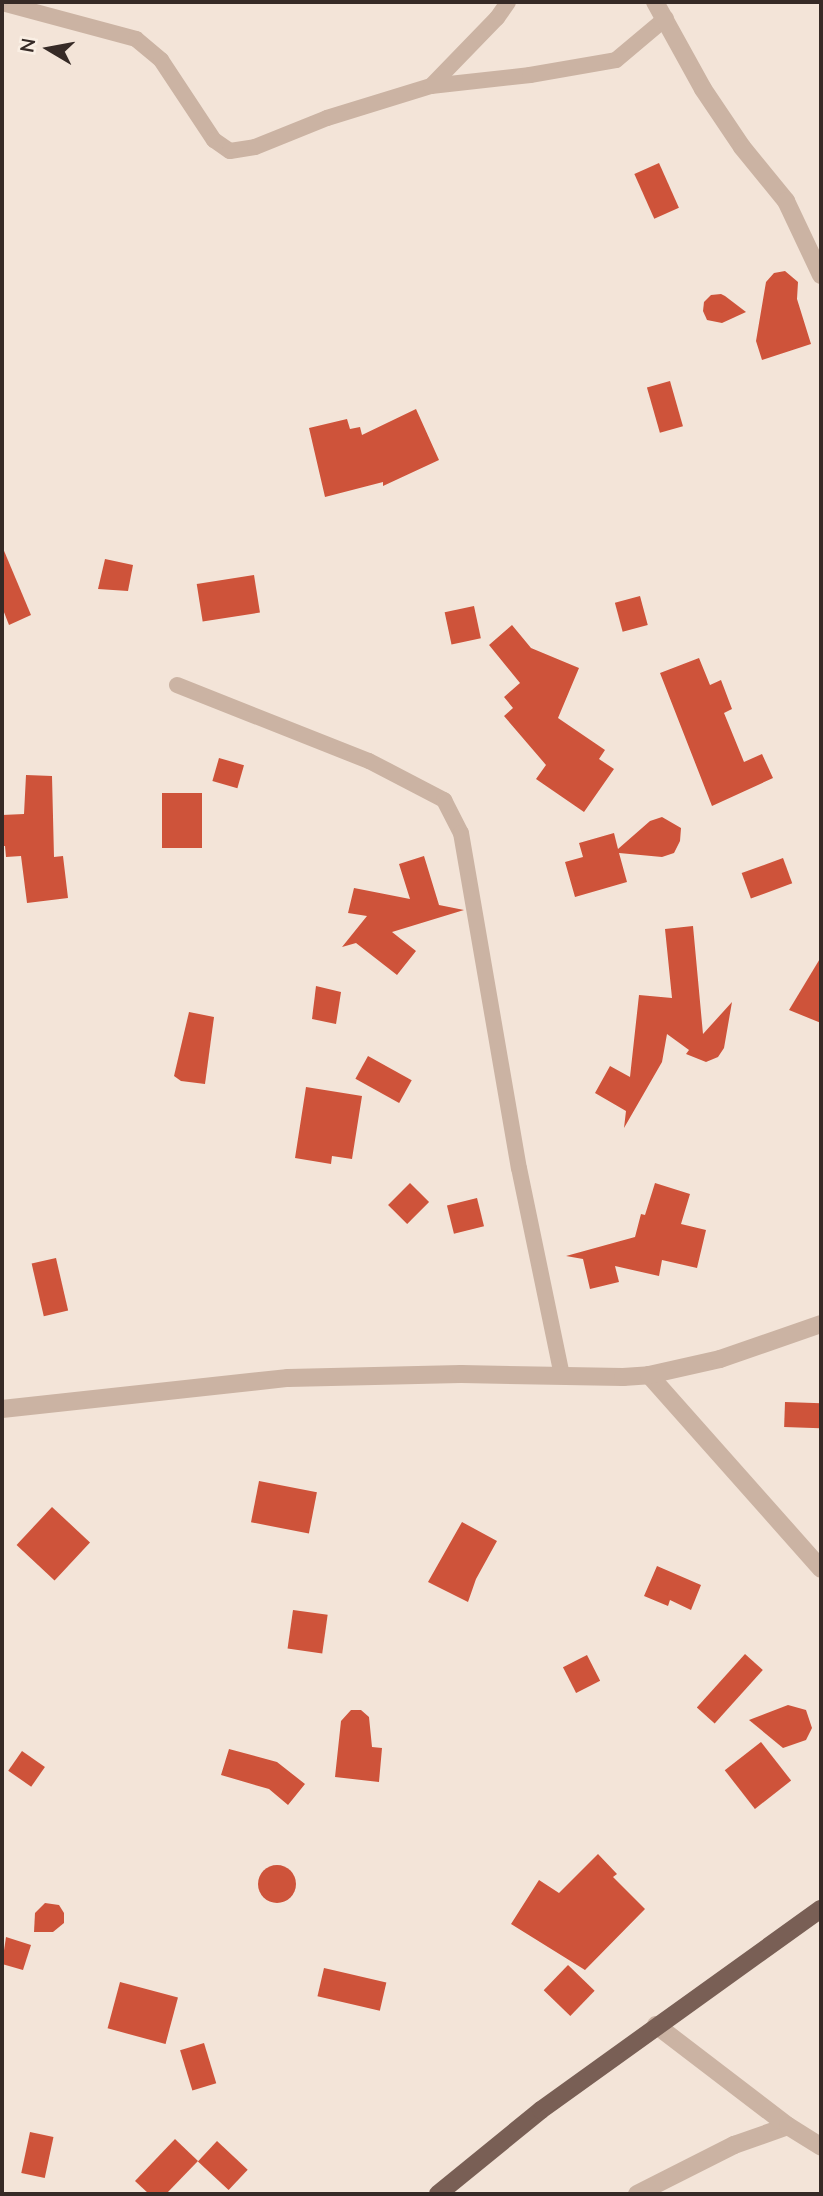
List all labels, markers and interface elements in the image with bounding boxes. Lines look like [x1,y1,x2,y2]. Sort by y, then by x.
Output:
north arrow [14,14,84,84]
text: N [14,36,42,55]

